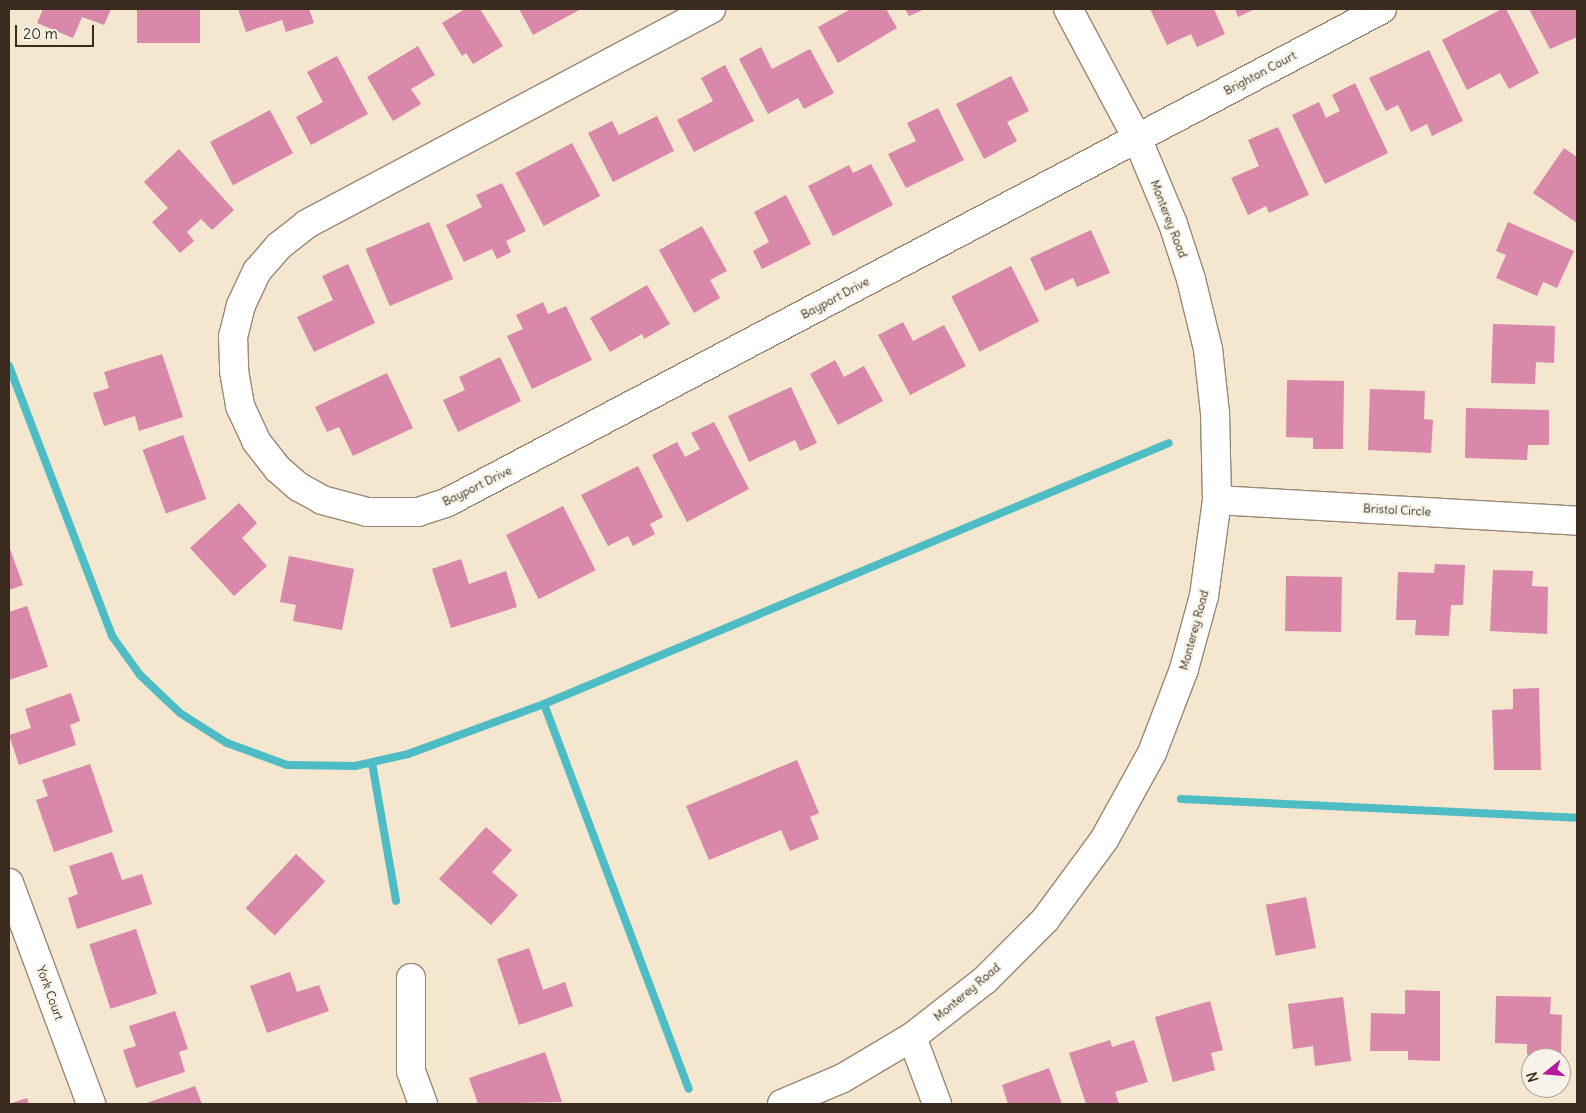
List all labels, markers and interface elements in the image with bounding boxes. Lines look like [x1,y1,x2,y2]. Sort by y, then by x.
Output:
scale bar [18,15,96,47]
text: 20 m [23,24,58,43]
street label: Brighton Court [1221,48,1299,98]
street label: Monterey Road [1148,178,1190,260]
street label: Bayport Drive [798,274,872,322]
street label: Bayport Drive [440,463,514,509]
street label: Bristol Circle [1363,501,1431,519]
street label: Monterey Road [1176,588,1212,672]
street label: Monterey Road [931,960,1003,1024]
street label: York Court [33,964,67,1022]
north arrow [1521,1048,1571,1098]
text: N [1523,1070,1543,1084]

